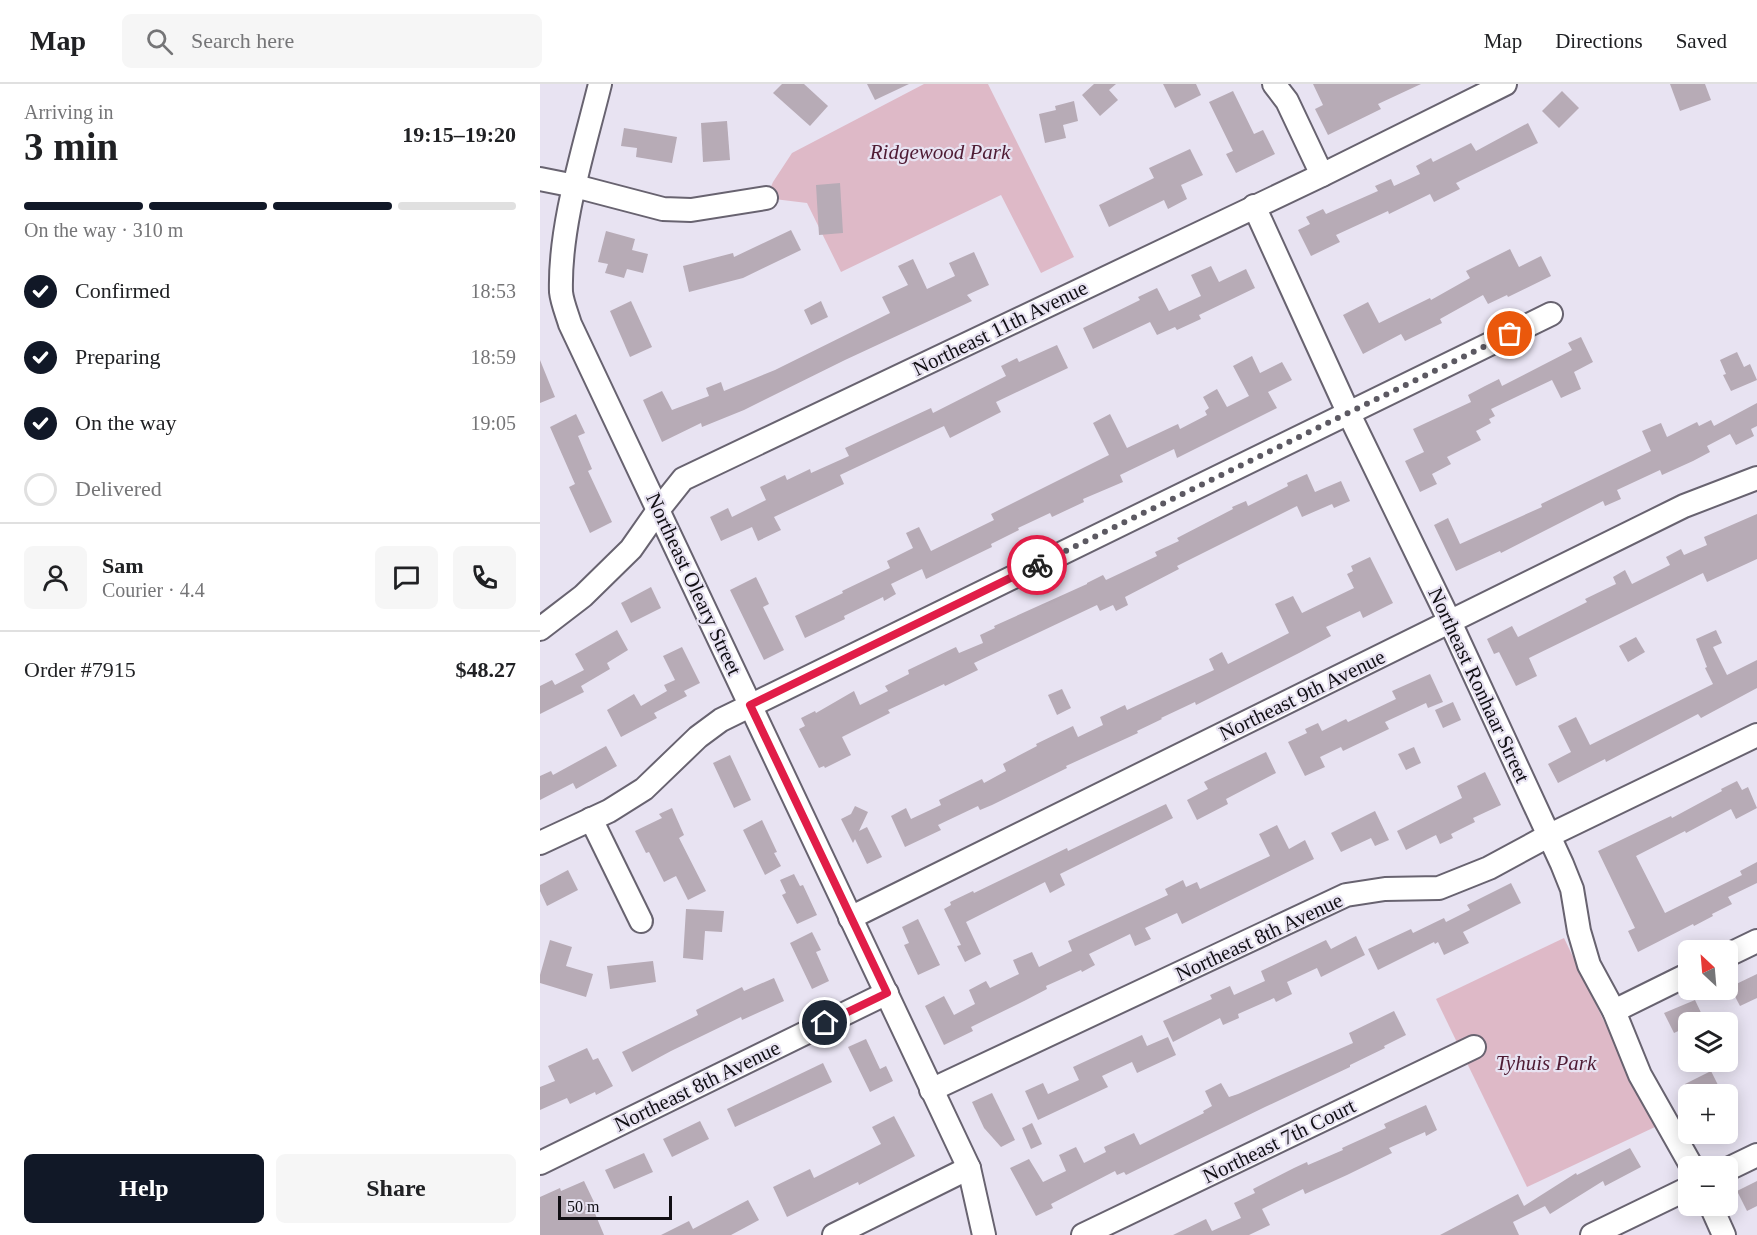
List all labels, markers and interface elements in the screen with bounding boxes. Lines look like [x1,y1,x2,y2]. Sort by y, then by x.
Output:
search box [122,14,542,68]
text: Map [30,25,86,56]
icon: search [143,25,176,58]
text: Search here [191,28,294,53]
text: Map [1484,29,1522,53]
text: Directions [1555,29,1643,53]
text: Saved [1676,29,1727,53]
text: Arriving in [24,101,113,123]
text: 19:15–19:20 [402,122,516,147]
text: 3 min [24,125,118,168]
park label: Ridgewood Park [869,140,1011,164]
text: On the way · 310 m [24,219,183,241]
icon: check [24,275,57,308]
street label: Northeast 11th Avenue [909,275,1091,381]
text: Confirmed [75,278,170,303]
text: 18:53 [470,280,516,302]
pin [1484,308,1535,359]
icon: bag [1493,317,1526,350]
icon: check [24,341,57,374]
text: Preparing [75,344,161,369]
text: 18:59 [470,346,516,368]
icon: check [24,407,57,440]
text: On the way [75,410,176,435]
text: 19:05 [470,412,516,434]
text: Delivered [75,476,162,501]
street label: Northeast Oleary Street [641,489,747,679]
courier [1007,535,1067,595]
button: person [24,546,87,609]
button: chat [375,546,438,609]
button: phone [453,546,516,609]
icon: bike [1021,549,1054,582]
text: Sam [102,553,144,578]
text: Courier · 4.4 [102,579,205,601]
street label: Northeast Ronhaar Street [1423,584,1535,786]
street label: Northeast 9th Avenue [1215,644,1389,746]
text: Order #7915 [24,657,136,682]
text: $48.27 [456,657,516,682]
street label: Northeast 8th Avenue [1172,888,1346,986]
north arrow [1678,940,1738,1000]
map controls [1678,940,1738,1216]
pin [799,997,850,1048]
icon: home [808,1006,841,1039]
button: layers [1678,1012,1738,1072]
street label: Northeast 8th Avenue [610,1035,784,1137]
park label: Tyhuis Park [1496,1051,1597,1075]
button: + [1678,1084,1738,1144]
street label: Northeast 7th Court [1199,1094,1359,1188]
button: Help [24,1154,264,1223]
button: Share [276,1154,516,1223]
button: − [1678,1156,1738,1216]
scale bar [558,1193,672,1220]
text: 50 m [567,1198,599,1215]

